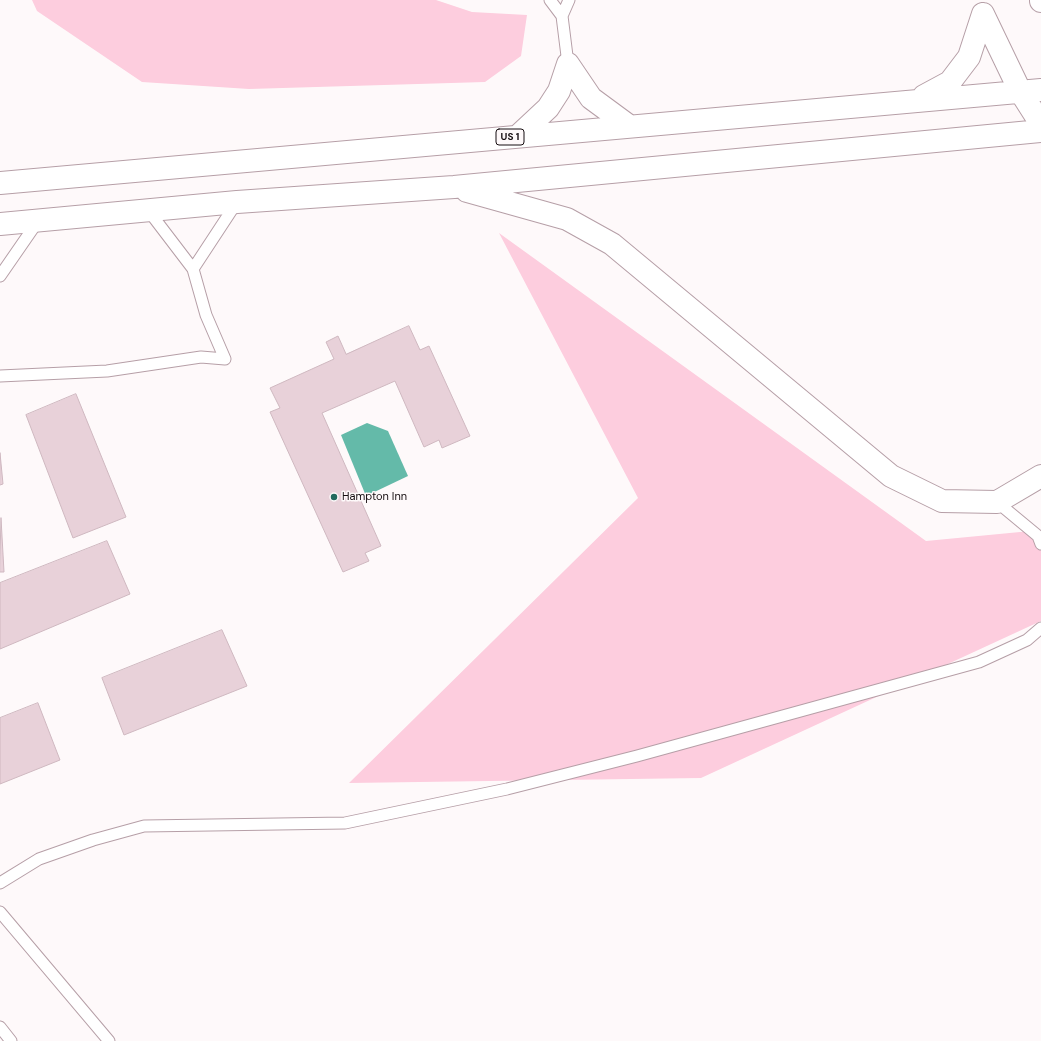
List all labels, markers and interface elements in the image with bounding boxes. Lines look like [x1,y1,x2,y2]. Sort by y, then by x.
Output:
road number: US 1 [496,129,524,145]
place label: Hampton Inn [342,490,407,504]
marker: Hampton Inn [329,492,339,502]

